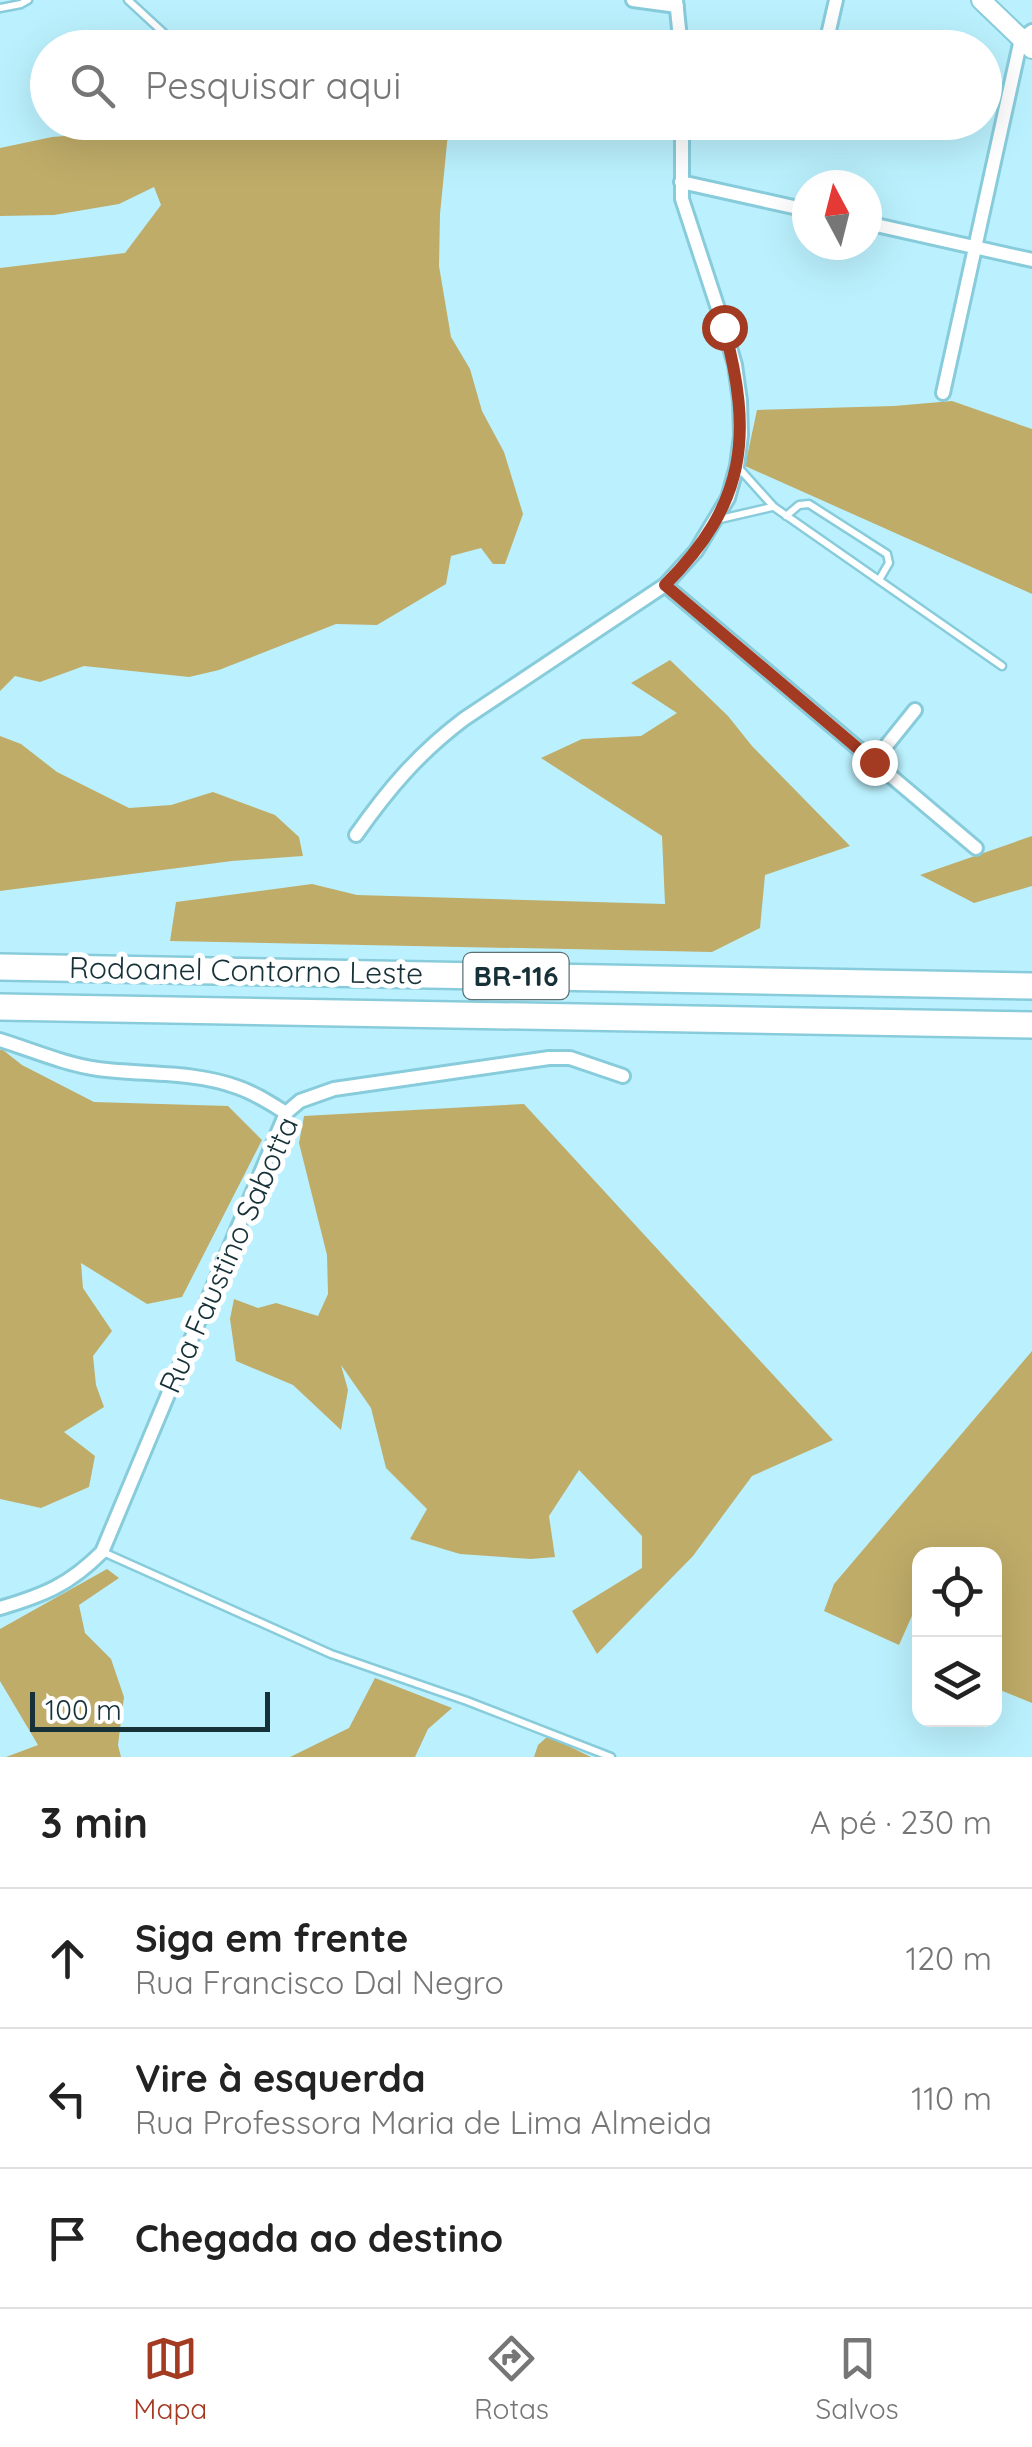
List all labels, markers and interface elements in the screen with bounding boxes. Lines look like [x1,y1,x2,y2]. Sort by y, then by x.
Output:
search box [30,30,1002,140]
icon: search [65,58,120,113]
text: Pesquisar aqui [145,61,401,109]
north arrow [792,170,882,260]
route start [702,305,748,351]
route end [852,740,898,786]
street label: Rodoanel Contorno Leste [69,948,423,992]
road number: BR-116 [464,953,568,999]
street label: Rua Faustino Sabotta [150,1110,306,1399]
map controls [912,1547,1002,1727]
button: locate [912,1547,1002,1637]
button: layers [912,1637,1002,1727]
scale bar [30,1687,270,1732]
text: 100 m [45,1692,122,1727]
text: 3 min [40,1796,148,1849]
text: A pé · 230 m [810,1802,992,1842]
text: Siga em frente [135,1914,408,1962]
icon: ahead [40,1931,95,1986]
text: 120 m [905,1938,992,1978]
text: Rua Francisco Dal Negro [135,1962,504,2002]
text: Vire à esquerda [135,2054,426,2102]
icon: left [40,2071,95,2126]
text: 110 m [911,2078,992,2118]
text: Rua Professora Maria de Lima Almeida [135,2102,712,2142]
icon: arrive [40,2211,95,2266]
text: Chegada ao destino [135,2214,503,2262]
tab: Mapa [133,2331,207,2426]
tab: Rotas [474,2331,549,2426]
tab: Salvos [816,2331,899,2426]

